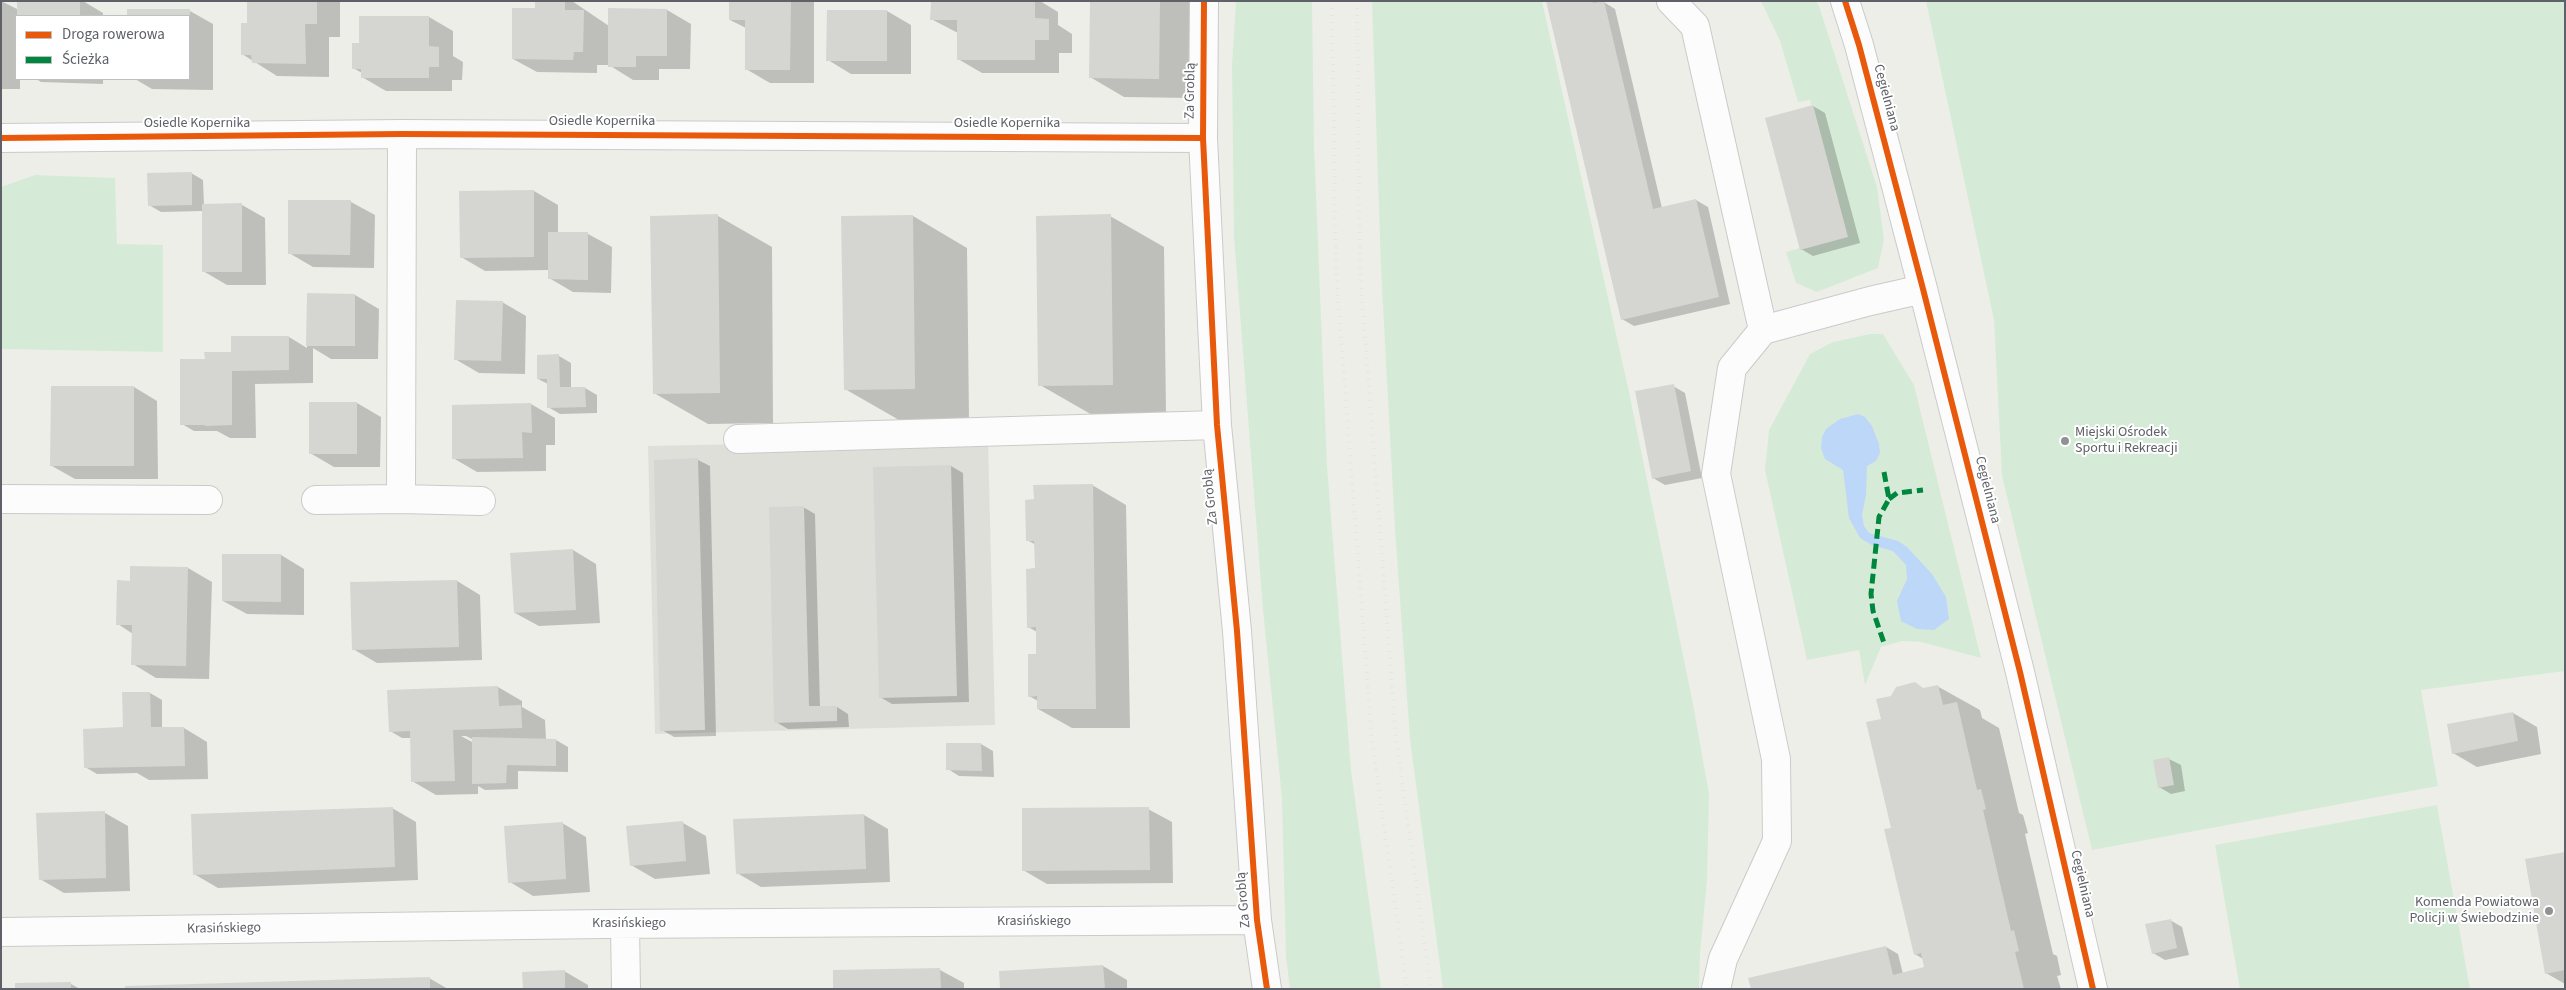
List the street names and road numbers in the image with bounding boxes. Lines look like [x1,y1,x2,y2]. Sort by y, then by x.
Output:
street label: Za Groblą [1182,63,1200,119]
street label: Cegielniana [1869,63,1903,133]
street label: Osiedle Kopernika [549,114,655,130]
street label: Osiedle Kopernika [144,116,250,132]
street label: Osiedle Kopernika [954,116,1060,132]
street label: Cegielniana [1971,455,2003,525]
street label: Za Groblą [1200,468,1222,526]
street label: Cegielniana [2066,849,2098,919]
street label: Za Groblą [1233,871,1255,929]
street label: Krasińskiego [997,914,1071,930]
street label: Krasińskiego [592,916,666,932]
street label: Krasińskiego [187,920,261,938]

